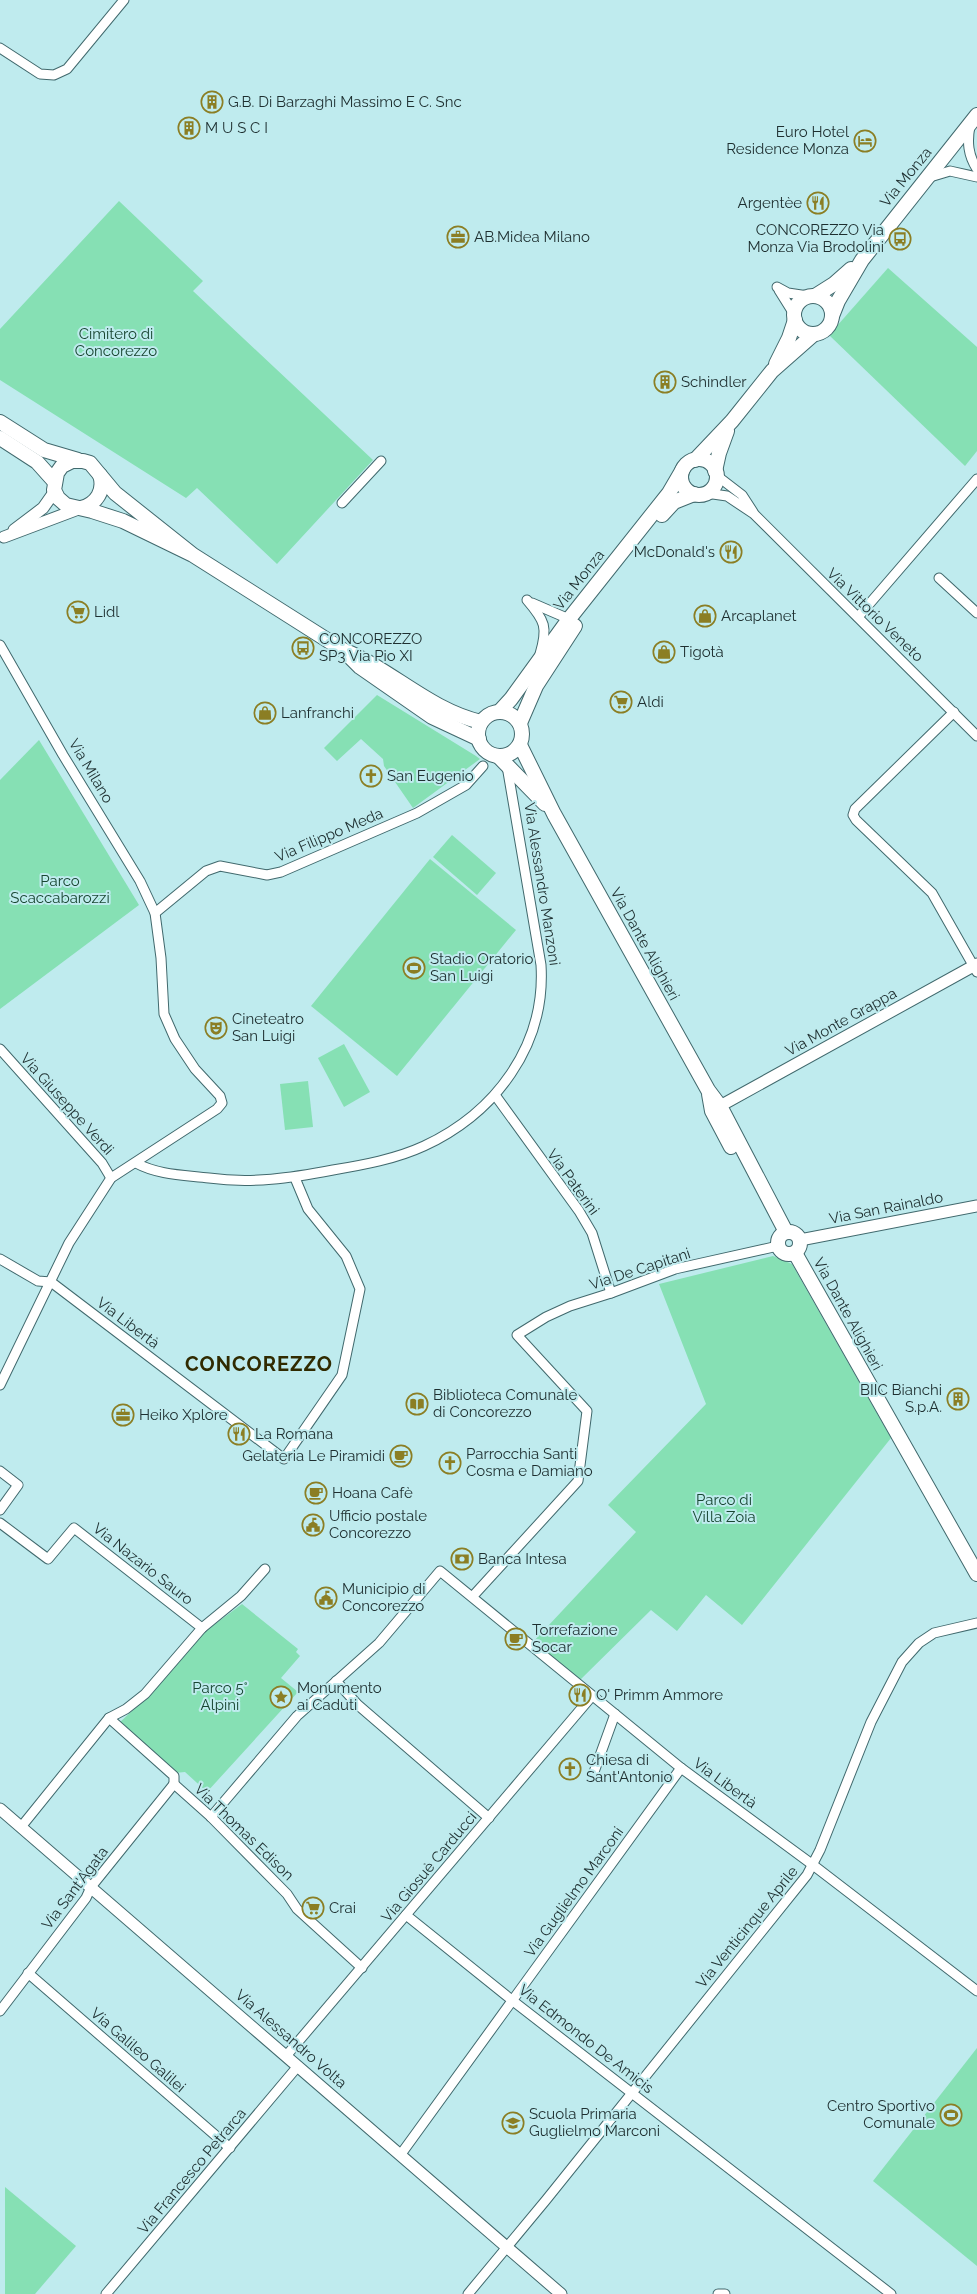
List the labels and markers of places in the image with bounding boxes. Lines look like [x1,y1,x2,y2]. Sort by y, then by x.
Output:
building icon: G.B. Di Barzaghi Massimo E C. Snc [200,90,224,114]
place label: G.B. Di Barzaghi Massimo E C. Snc [228,93,462,111]
building icon: M U S C I [177,116,201,140]
place label: M U S C I [205,119,268,137]
place label: Euro Hotel Residence Monza [726,123,850,158]
hotel icon: Euro Hotel Residence Monza [853,129,877,153]
restaurant icon: Argentèe [806,191,830,215]
place label: Argentèe [738,194,802,212]
place label: CONCOREZZO Via Monza Via Brodolini [747,221,884,256]
office icon: AB.Midea Milano [446,225,470,249]
bus stop icon: CONCOREZZO Via Monza Via Brodolini [888,227,912,251]
place label: AB.Midea Milano [474,228,590,246]
building icon: Schindler [653,370,677,394]
place label: Schindler [681,373,747,391]
restaurant icon: McDonald's [719,540,743,564]
place label: McDonald's [634,543,715,561]
supermarket icon: Lidl [66,600,90,624]
place label: Lidl [94,603,120,621]
shop icon: Arcaplanet [693,604,717,628]
place label: Arcaplanet [721,607,797,625]
place label: CONCOREZZO SP3 Via Pio XI [319,630,422,665]
bus stop icon: CONCOREZZO SP3 Via Pio XI [291,636,315,660]
shop icon: Tigotà [652,640,676,664]
place label: Tigotà [680,643,724,661]
supermarket icon: Aldi [609,690,633,714]
place label: Aldi [637,693,664,711]
shop icon: Lanfranchi [253,701,277,725]
place label: Lanfranchi [281,704,354,722]
church icon: San Eugenio [359,764,383,788]
place label: San Eugenio [387,767,474,785]
place label: Stadio Oratorio San Luigi [430,950,533,985]
sports icon: Stadio Oratorio San Luigi [402,956,426,980]
place label: Cineteatro San Luigi [232,1010,304,1045]
theatre icon: Cineteatro San Luigi [204,1016,228,1040]
place label: BIIC Bianchi S.p.A. [860,1381,942,1416]
place label: Biblioteca Comunale di Concorezzo [433,1386,578,1421]
building icon: BIIC Bianchi S.p.A. [946,1387,970,1411]
library icon: Biblioteca Comunale di Concorezzo [405,1392,429,1416]
office icon: Heiko Xplore [111,1403,135,1427]
place label: Heiko Xplore [139,1406,228,1424]
restaurant icon: La Romana [227,1422,251,1446]
place label: La Romana [255,1425,333,1443]
cafe icon: Gelateria Le Piramidi [389,1444,413,1468]
place label: Parrocchia Santi Cosma e Damiano [466,1445,593,1480]
place label: Gelateria Le Piramidi [242,1447,385,1465]
church icon: Parrocchia Santi Cosma e Damiano [438,1451,462,1475]
cafe icon: Hoana Cafè [304,1481,328,1505]
place label: Hoana Cafè [332,1484,413,1502]
place label: Ufficio postale Concorezzo [329,1507,427,1542]
public building icon: Ufficio postale Concorezzo [301,1513,325,1537]
bank icon: Banca Intesa [450,1547,474,1571]
place label: Banca Intesa [478,1550,567,1568]
place label: Municipio di Concorezzo [342,1580,425,1615]
public building icon: Municipio di Concorezzo [314,1586,338,1610]
place label: Torrefazione Socar [532,1621,618,1656]
cafe icon: Torrefazione Socar [504,1627,528,1651]
place label: Monumento ai Caduti [297,1679,382,1714]
restaurant icon: O' Primm Ammore [568,1683,592,1707]
place icon: Monumento ai Caduti [269,1685,293,1709]
place label: O' Primm Ammore [596,1686,723,1704]
place label: Chiesa di Sant'Antonio [586,1751,673,1786]
church icon: Chiesa di Sant'Antonio [558,1757,582,1781]
supermarket icon: Crai [301,1896,325,1920]
place label: Crai [329,1899,356,1917]
place label: Centro Sportivo Comunale [827,2097,935,2132]
sports icon: Centro Sportivo Comunale [939,2103,963,2127]
place label: Scuola Primaria Guglielmo Marconi [529,2105,660,2140]
school or university icon: Scuola Primaria Guglielmo Marconi [501,2111,525,2135]

